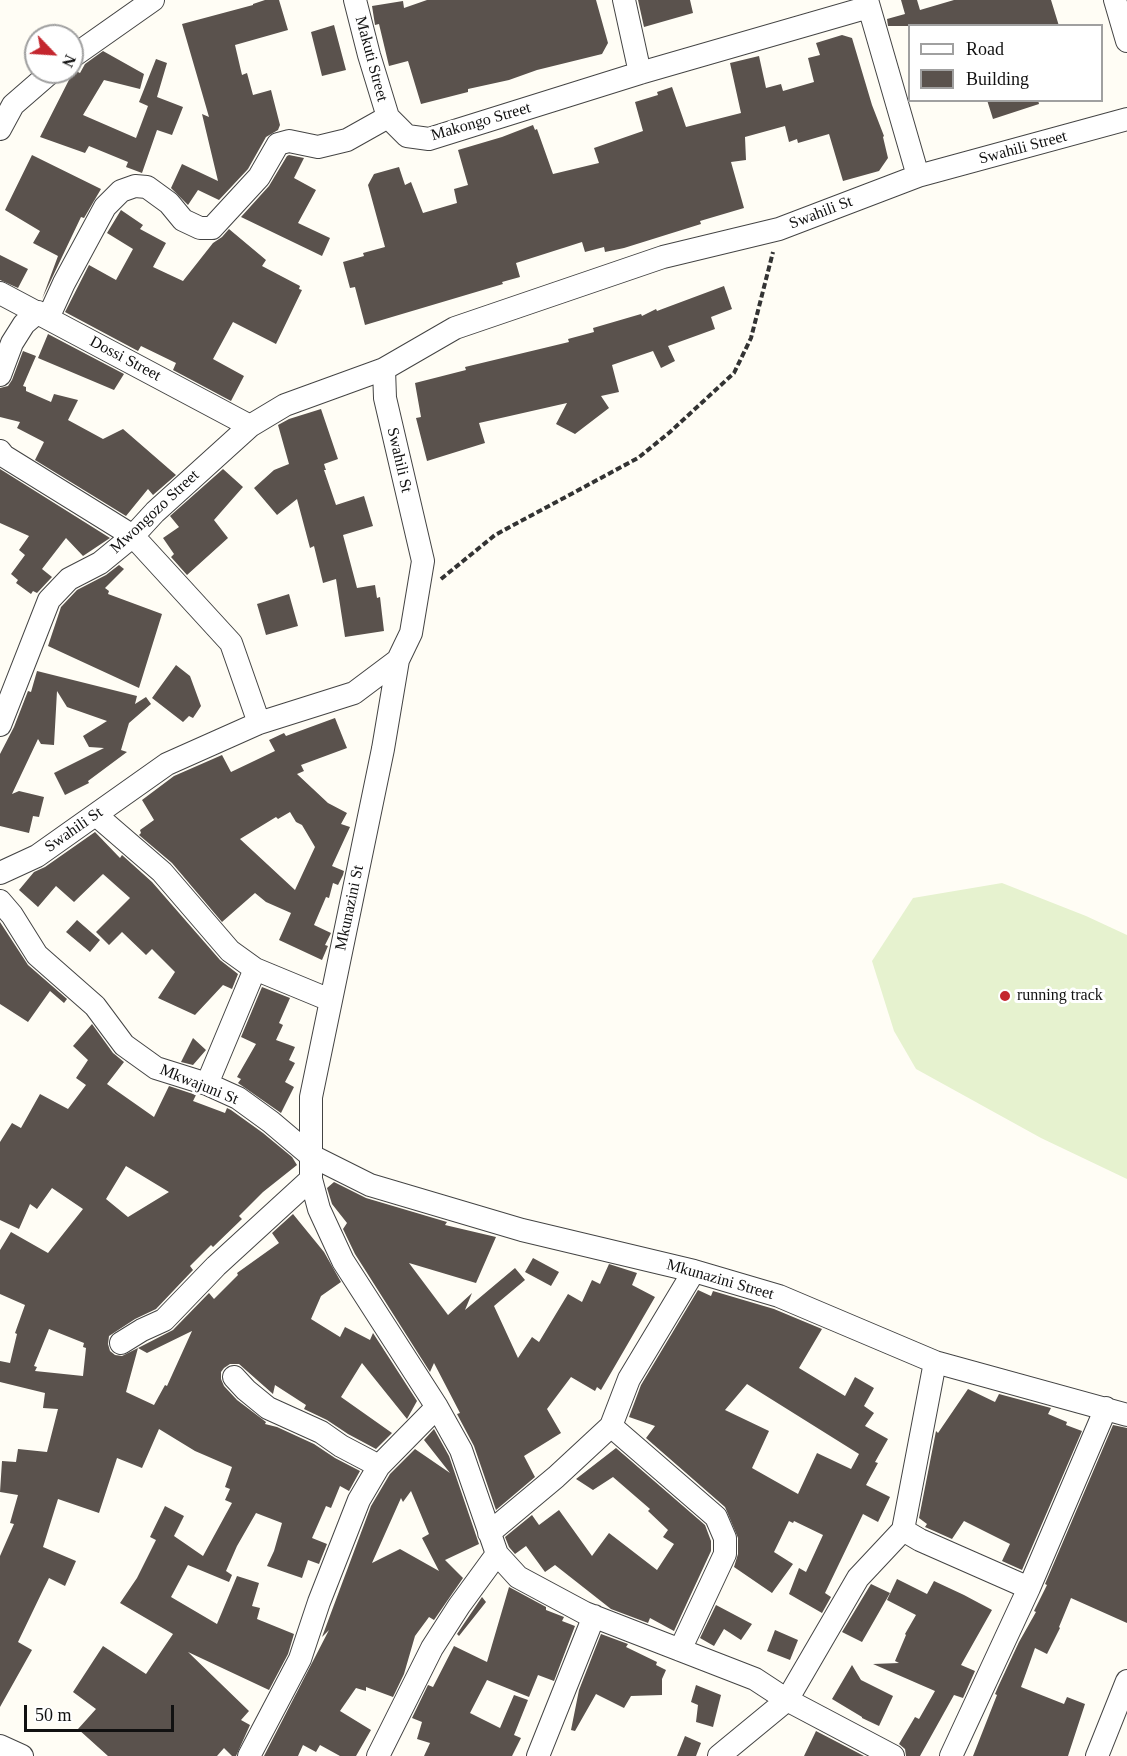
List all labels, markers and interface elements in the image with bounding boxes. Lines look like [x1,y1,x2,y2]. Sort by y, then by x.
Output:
street label: Makuti Street [350,14,392,104]
north arrow [24,24,84,84]
legend [908,24,1103,102]
text: Road [966,39,1004,59]
text: N [59,52,79,70]
text: Building [966,69,1029,89]
street label: Makongo Street [429,99,533,145]
street label: Swahili Street [977,127,1069,169]
street label: Swahili St [787,192,855,234]
street label: Dossi Street [86,332,164,386]
street label: Swahili St [382,426,416,494]
street label: Mwongozo Street [107,466,203,558]
street label: Swahili St [41,803,107,857]
street label: Mkunazini St [332,864,368,952]
place label: running track [1017,986,1103,1006]
marker: running track [998,989,1012,1003]
street label: Mkwajuni St [157,1061,241,1109]
street label: Mkunazini Street [664,1256,776,1304]
scale bar [27,1693,177,1731]
text: 50 m [35,1705,72,1725]

